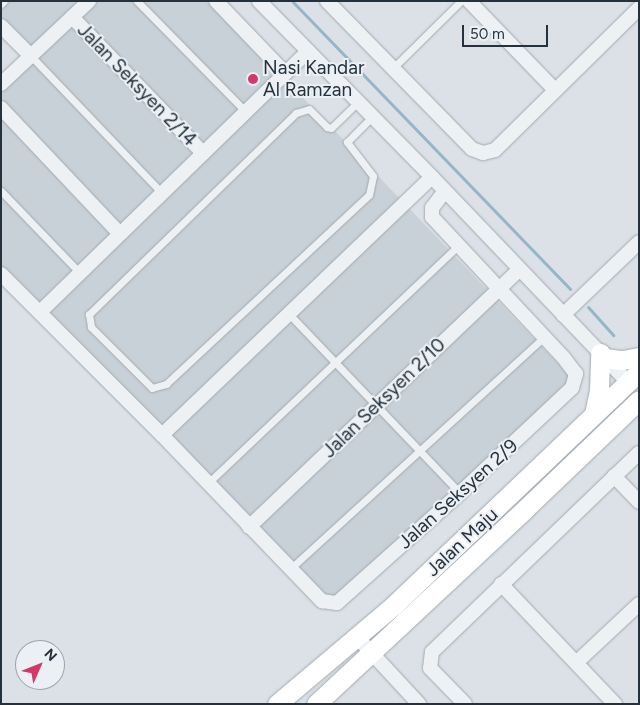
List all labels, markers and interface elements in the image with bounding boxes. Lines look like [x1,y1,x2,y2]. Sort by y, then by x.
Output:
scale bar [465,15,551,47]
street label: Jalan Seksyen 2/14 [73,19,201,151]
text: 50 m [470,25,505,43]
place label: Nasi Kandar Al Ramzan [263,57,364,101]
marker: Nasi Kandar Al Ramzan [247,73,259,85]
street label: Jalan Seksyen 2/10 [318,333,450,463]
street label: Jalan Seksyen 2/9 [394,434,522,554]
street label: Jalan Maju [421,503,503,581]
north arrow [15,640,65,690]
text: N [41,645,60,665]

